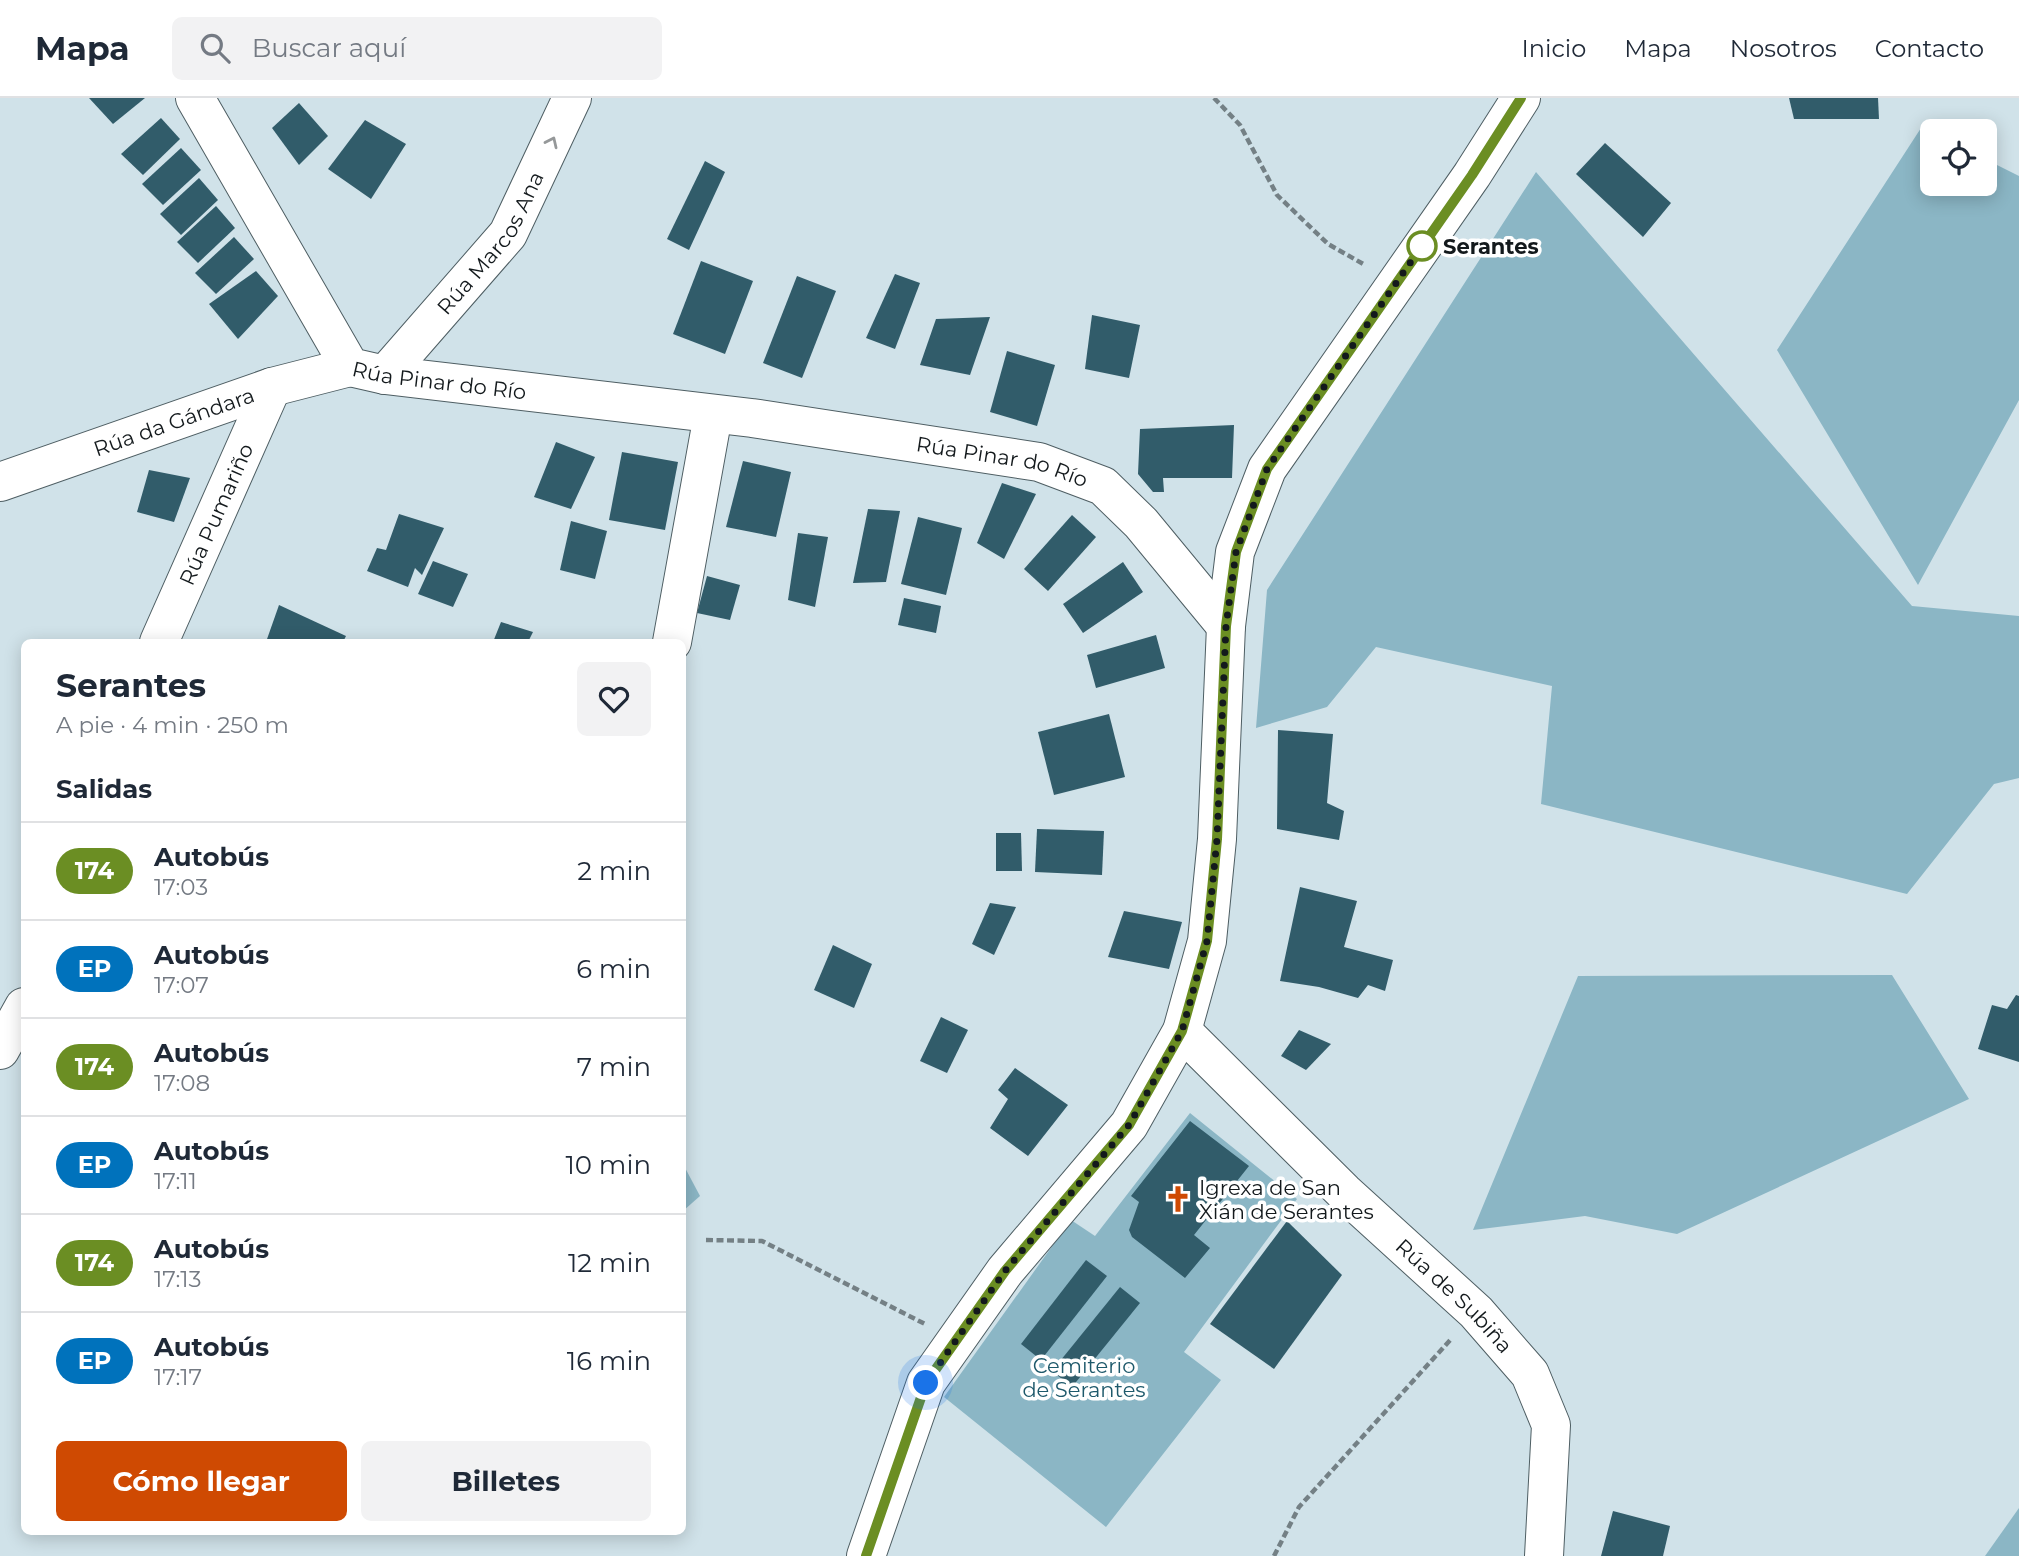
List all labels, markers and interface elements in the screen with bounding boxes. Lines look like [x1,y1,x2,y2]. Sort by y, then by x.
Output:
search box [172,17,662,80]
text: Mapa [35,28,130,68]
icon: search [196,29,234,67]
text: Buscar aquí [252,32,406,64]
text: Inicio [1521,34,1586,63]
text: Mapa [1624,34,1692,63]
text: Nosotros [1730,34,1837,63]
text: Contacto [1875,34,1984,63]
map controls [1920,119,1997,196]
button: locate [1920,119,1997,196]
one-way arrow [543,137,557,149]
street label: Rúa Marcos Ana [431,167,548,319]
marker: Serantes [1407,231,1437,261]
place label: Serantes [1443,234,1539,259]
street label: Rúa Pinar do Río [350,355,528,404]
street label: Rúa da Gándara [90,382,258,461]
street label: Rúa Pinar do Río [915,431,1092,492]
street label: Rúa Pumariño [173,439,258,589]
button: heart [577,662,651,736]
text: Serantes [56,665,206,705]
text: A pie · 4 min · 250 m [56,711,289,739]
text: Salidas [56,773,152,805]
text: Autobús [154,841,269,873]
text: 2 min [577,855,651,887]
text: 174 [75,856,114,885]
text: 17:03 [154,873,208,901]
text: Autobús [154,939,269,971]
text: 6 min [576,953,651,985]
text: EP [78,954,111,983]
text: 17:07 [154,971,209,999]
text: Autobús [154,1037,269,1069]
text: 7 min [577,1051,651,1083]
text: 174 [75,1052,114,1081]
text: 17:08 [154,1069,210,1097]
text: Autobús [154,1135,269,1167]
text: 10 min [565,1149,651,1181]
text: EP [78,1150,111,1179]
text: 17:11 [154,1167,197,1195]
place label: Igrexa de San Xián de Serantes [1199,1175,1374,1224]
church icon: Igrexa de San Xián de Serantes [1163,1184,1193,1214]
text: Autobús [154,1233,269,1265]
street label: Rúa de Subiña [1391,1233,1518,1358]
text: 12 min [568,1247,651,1279]
text: 174 [75,1248,114,1277]
text: 17:13 [154,1265,202,1293]
text: Autobús [154,1331,269,1363]
text: 16 min [567,1345,651,1377]
text: EP [78,1346,111,1375]
park label: Cemiterio de Serantes [1022,1353,1146,1402]
text: 17:17 [154,1363,202,1391]
your location [908,1365,943,1400]
button: Cómo llegar [56,1441,347,1521]
button: Billetes [361,1441,651,1521]

